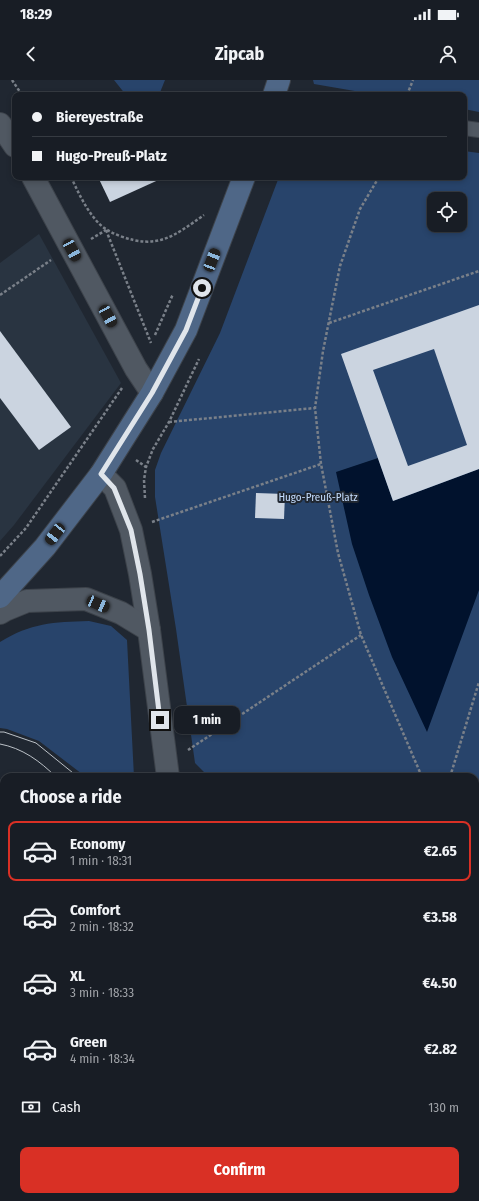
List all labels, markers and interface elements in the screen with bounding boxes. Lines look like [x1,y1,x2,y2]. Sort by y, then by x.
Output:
text: 18:29 [20,5,52,23]
icon: back [20,43,42,65]
text: Zipcab [215,43,264,65]
icon: person [437,43,459,65]
text: Biereyestraße [56,108,143,126]
text: Hugo-Preuß-Platz [56,147,167,165]
map controls [427,192,467,232]
button: locate [427,192,467,232]
car [61,237,83,263]
car [202,247,222,273]
route start [193,279,211,297]
car [97,303,119,329]
park label: Hugo-Preuß-Platz [278,491,358,504]
car [43,521,67,547]
car [85,594,111,614]
callout: 1 min [174,706,240,734]
route end [151,711,169,729]
text: 1 min [193,712,221,727]
text: Choose a ride [20,786,122,808]
icon: car [22,833,58,869]
text: Economy [70,835,125,853]
text: €2.65 [424,842,457,860]
text: 1 min · 18:31 [70,853,132,868]
icon: car [22,899,58,935]
text: Comfort [70,901,121,919]
text: €3.58 [423,908,457,926]
text: 2 min · 18:32 [70,919,134,934]
icon: car [22,965,58,1001]
text: XL [70,967,85,985]
text: €4.50 [423,974,457,992]
text: 3 min · 18:33 [70,985,134,1000]
icon: car [22,1031,58,1067]
text: Green [70,1033,107,1051]
text: €2.82 [424,1040,457,1058]
text: 4 min · 18:34 [70,1051,135,1066]
icon: cash [20,1096,42,1118]
text: Cash [52,1098,81,1116]
text: 130 m [428,1100,459,1115]
button: Confirm [20,1147,459,1193]

